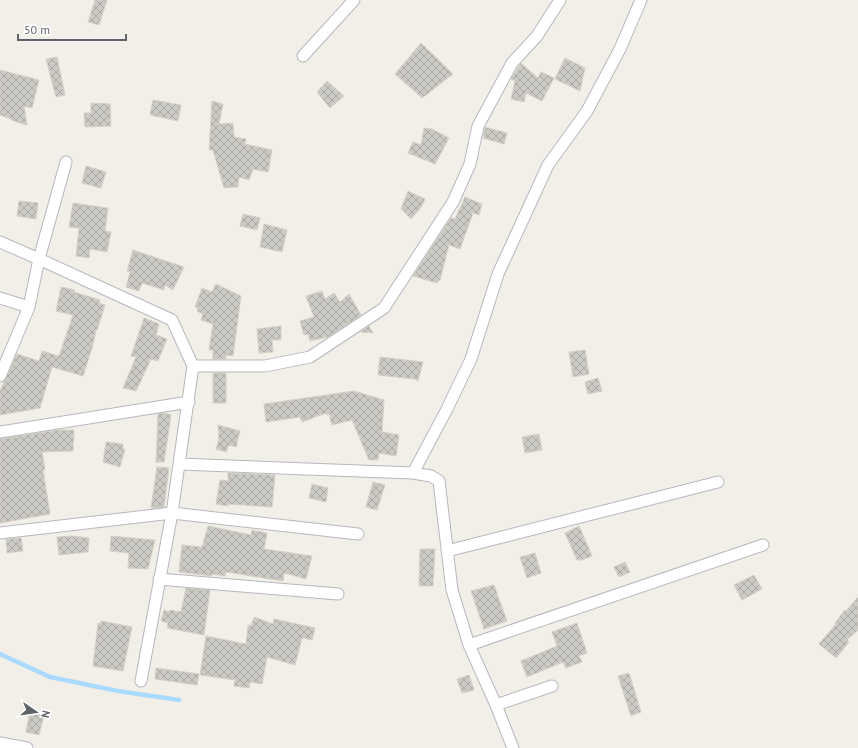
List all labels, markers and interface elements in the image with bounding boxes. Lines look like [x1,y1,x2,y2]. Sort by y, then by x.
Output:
scale bar [18,16,126,42]
text: 50 m [24,22,50,37]
north arrow [16,692,56,732]
text: N [38,709,53,719]

